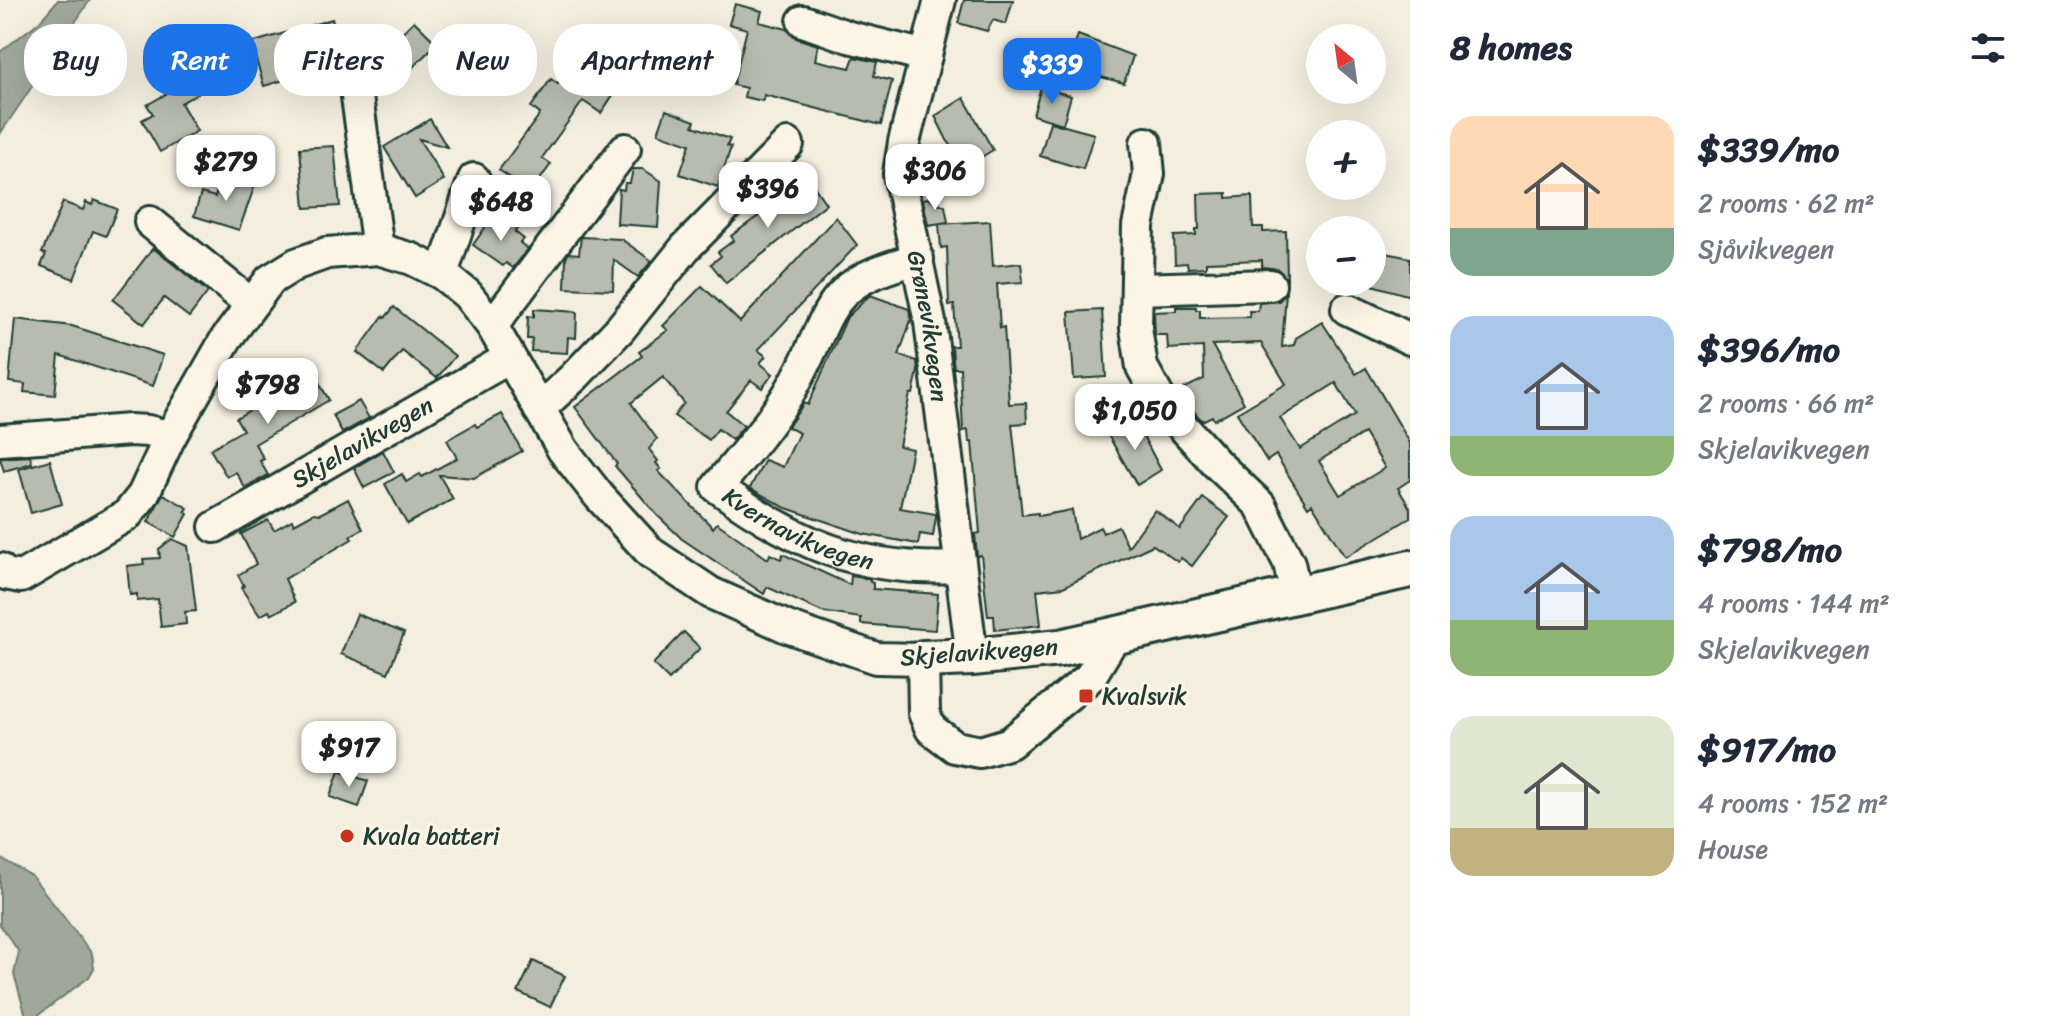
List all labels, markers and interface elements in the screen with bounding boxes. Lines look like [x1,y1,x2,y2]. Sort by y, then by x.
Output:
text: 8 homes [1450,18,1572,78]
chip: Buy [24,24,127,96]
chip: Rent [143,24,258,96]
chip: Filters [274,24,412,96]
chip: New [428,24,537,96]
chip: Apartment [553,24,741,96]
north arrow [1306,24,1386,104]
map controls [1306,24,1386,296]
icon: filters [1966,26,2010,70]
pin: $339 [1005,38,1099,106]
text: $339 [1021,41,1083,87]
button: + [1306,120,1386,200]
text: $339/mo [1698,120,1839,180]
pin: $279 [179,135,273,203]
text: $279 [194,138,258,184]
pin: $306 [888,144,982,212]
text: $306 [904,147,966,193]
icon: home [1514,148,1610,244]
pin: $396 [721,162,815,230]
text: $396 [737,165,799,211]
pin: $648 [454,175,548,243]
text: $648 [469,178,533,224]
text: 2 rooms · 62 m² [1698,180,1875,226]
button: − [1306,216,1386,296]
text: Sjåvikvegen [1698,226,1834,272]
street label: Grønevikvegen [895,247,961,404]
text: $396/mo [1698,320,1840,380]
icon: home [1514,348,1610,444]
pin: $798 [221,358,315,426]
text: $798 [236,361,300,407]
text: 2 rooms · 66 m² [1698,380,1874,426]
pin: $1,050 [1070,384,1200,452]
street label: Skjelavikvegen [283,385,442,500]
text: $1,050 [1093,387,1177,433]
text: Skjelavikvegen [1698,426,1869,472]
street label: Kvernavikvegen [713,476,877,582]
text: $798/mo [1698,520,1842,580]
icon: home [1514,548,1610,644]
text: 4 rooms · 144 m² [1698,580,1890,626]
street label: Skjelavikvegen [899,626,1059,678]
text: Skjelavikvegen [1698,626,1869,672]
place label: Kvalsvik [1102,675,1187,717]
marker: Kvalsvik [1077,687,1095,705]
text: $917/mo [1698,720,1836,780]
pin: $917 [302,721,396,789]
text: $917 [319,724,379,770]
icon: home [1514,748,1610,844]
text: 4 rooms · 152 m² [1698,780,1888,826]
place label: Kvala batteri [363,815,501,857]
text: House [1698,826,1768,872]
marker: Kvala batteri [338,827,356,845]

